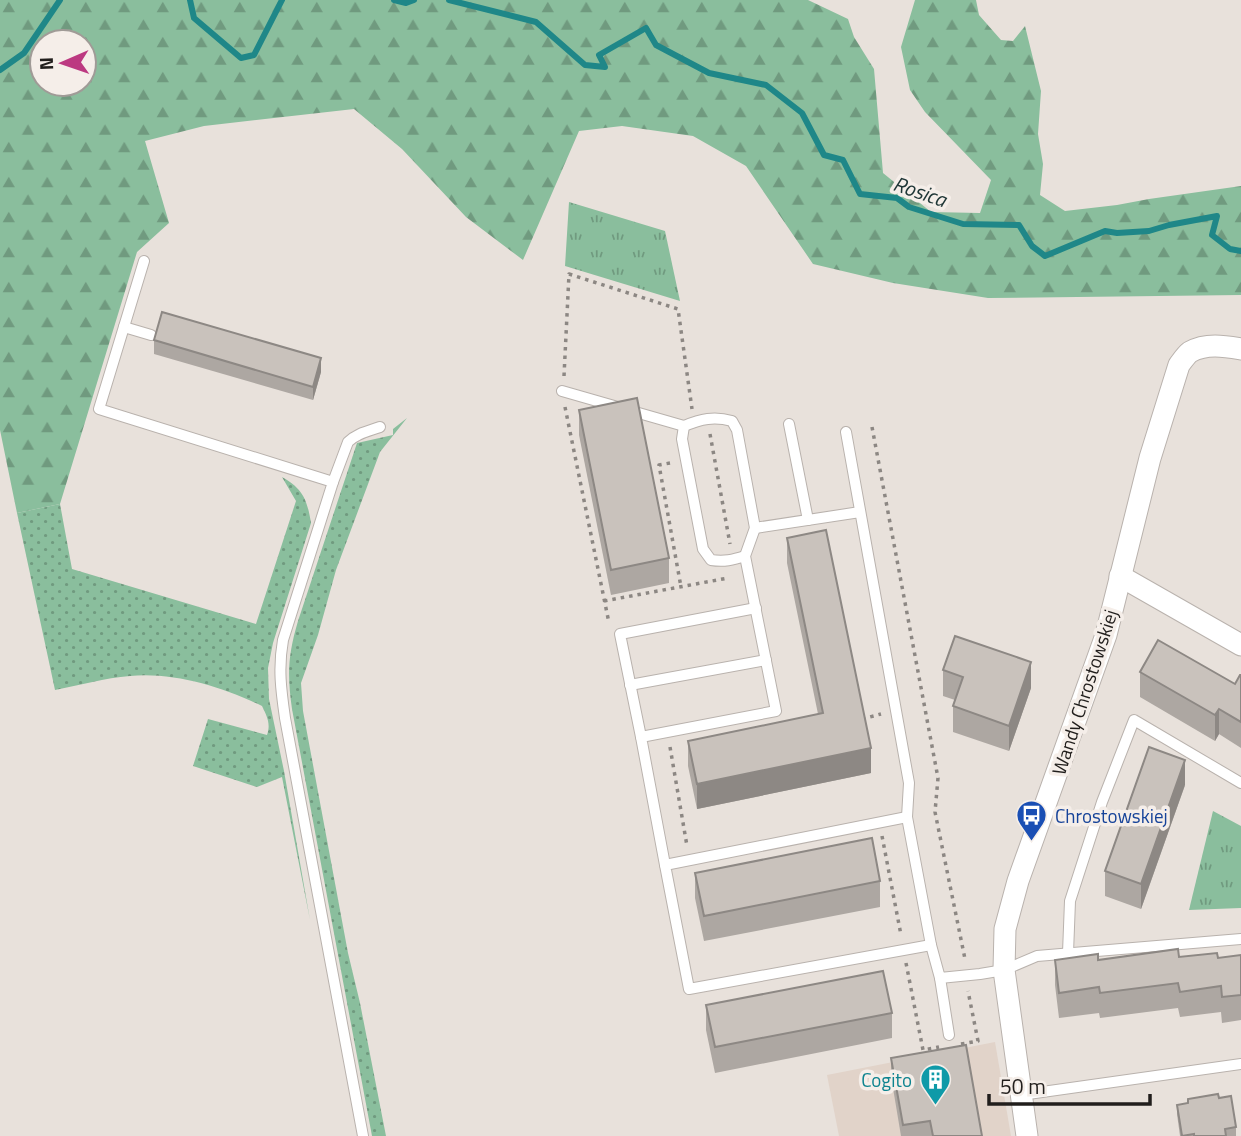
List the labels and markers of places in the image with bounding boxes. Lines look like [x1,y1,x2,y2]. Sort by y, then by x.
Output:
bus stop icon: Chrostowskiej [1015,798,1049,842]
place label: Chrostowskiej [1055,801,1168,830]
building icon: Cogito [918,1062,952,1106]
place label: Cogito [861,1065,912,1094]

